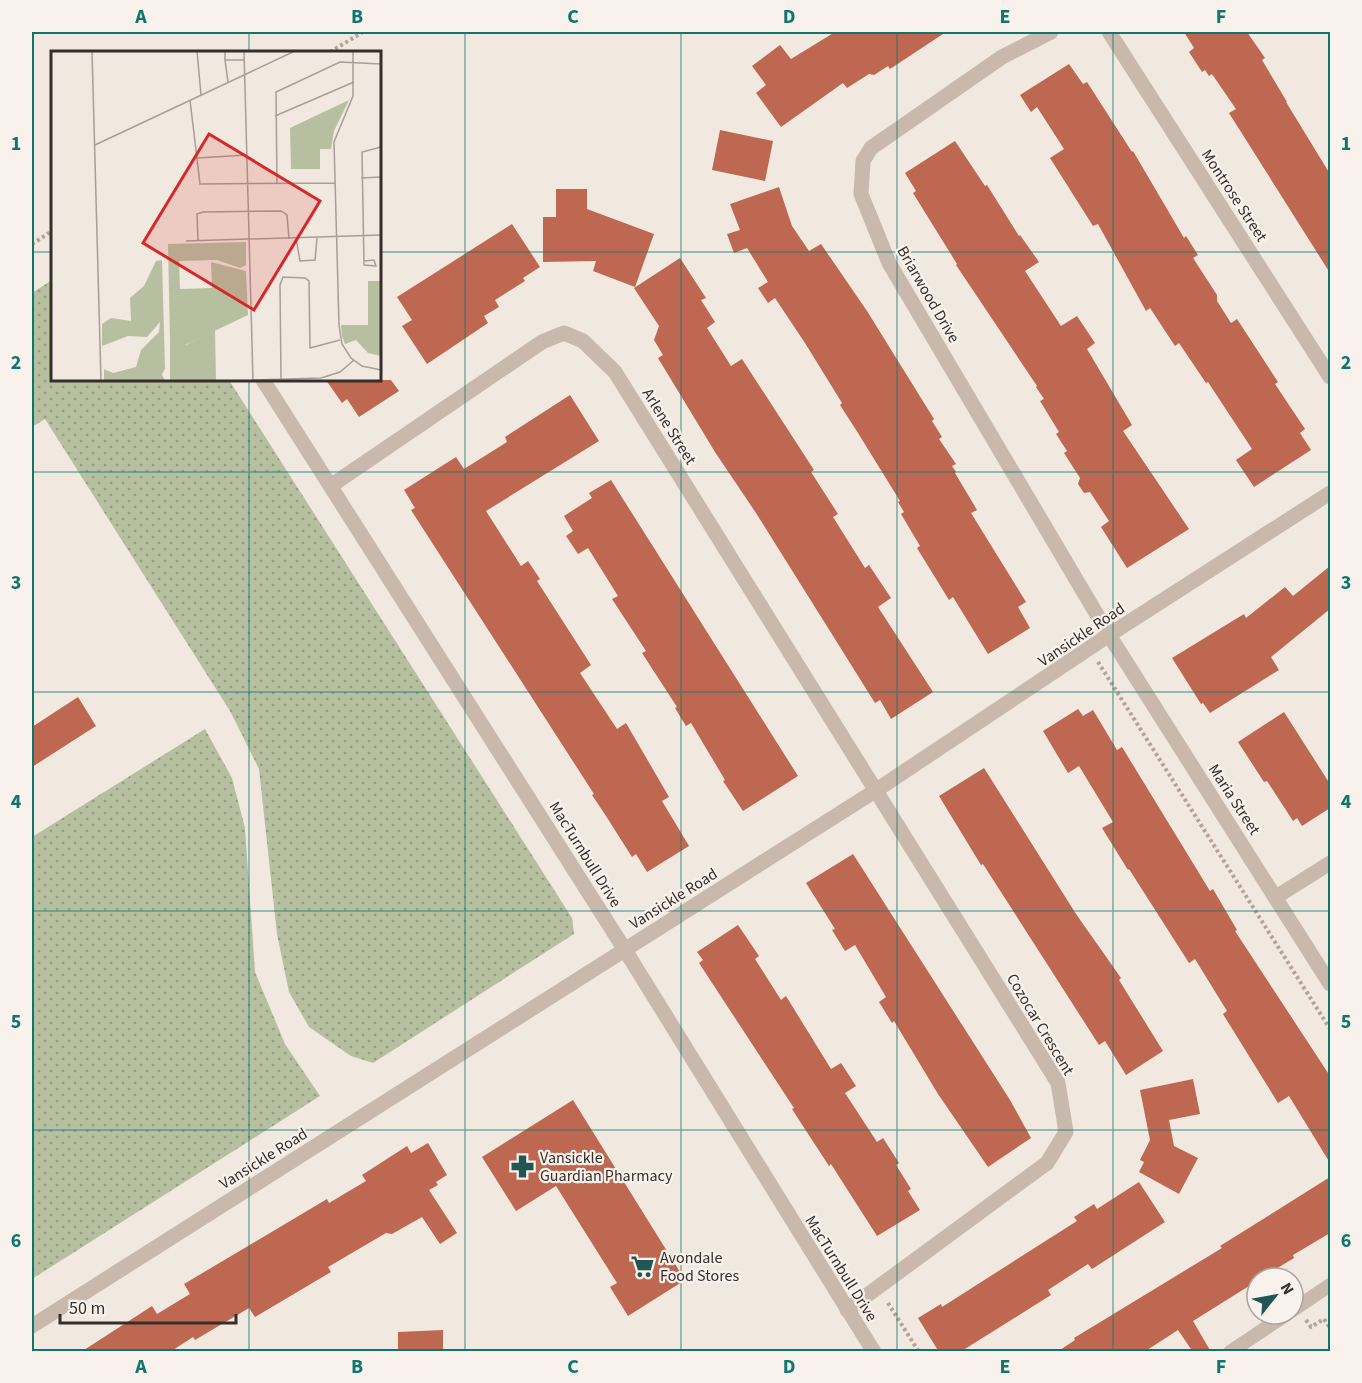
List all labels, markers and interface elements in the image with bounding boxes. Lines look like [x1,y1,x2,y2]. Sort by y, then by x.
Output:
text: A [134,3,147,31]
text: B [351,3,363,31]
text: C [567,3,579,31]
text: D [783,3,795,31]
text: E [1000,3,1010,31]
text: F [1216,3,1226,31]
inset map [51,51,381,381]
text: 1 [11,130,21,158]
text: 1 [1341,130,1351,158]
street label: Montrose Street [1196,145,1273,247]
street label: Briarwood Drive [892,242,965,347]
text: 2 [11,349,21,377]
text: 2 [1341,349,1351,377]
street label: Arlene Street [637,384,702,469]
text: 3 [11,569,21,597]
text: 3 [1341,569,1351,597]
street label: Vansickle Road [1034,598,1129,672]
street label: Maria Street [1203,760,1266,840]
text: 4 [11,788,22,816]
text: 4 [1341,788,1352,816]
street label: MacTurnbull Drive [544,797,627,912]
street label: Vansickle Road [625,863,722,935]
street label: Cozocar Crescent [1001,969,1080,1080]
text: 5 [11,1008,21,1036]
text: 5 [1341,1008,1351,1036]
street label: Vansickle Road [215,1123,312,1195]
place label: Vansickle Guardian Pharmacy [540,1147,673,1187]
pharmacy icon: Vansickle Guardian Pharmacy [509,1153,535,1179]
street label: MacTurnbull Drive [800,1211,883,1326]
text: 6 [11,1227,21,1255]
text: 6 [1341,1227,1351,1255]
place label: Avondale Food Stores [660,1247,739,1287]
supermarket icon: Avondale Food Stores [629,1253,655,1279]
north arrow [1245,1266,1305,1326]
text: N [1275,1279,1299,1299]
scale bar [60,1287,236,1325]
text: 50 m [69,1296,105,1321]
text: A [134,1353,147,1381]
text: B [351,1353,363,1381]
text: C [567,1353,579,1381]
text: D [783,1353,795,1381]
text: E [1000,1353,1010,1381]
text: F [1216,1353,1226,1381]

